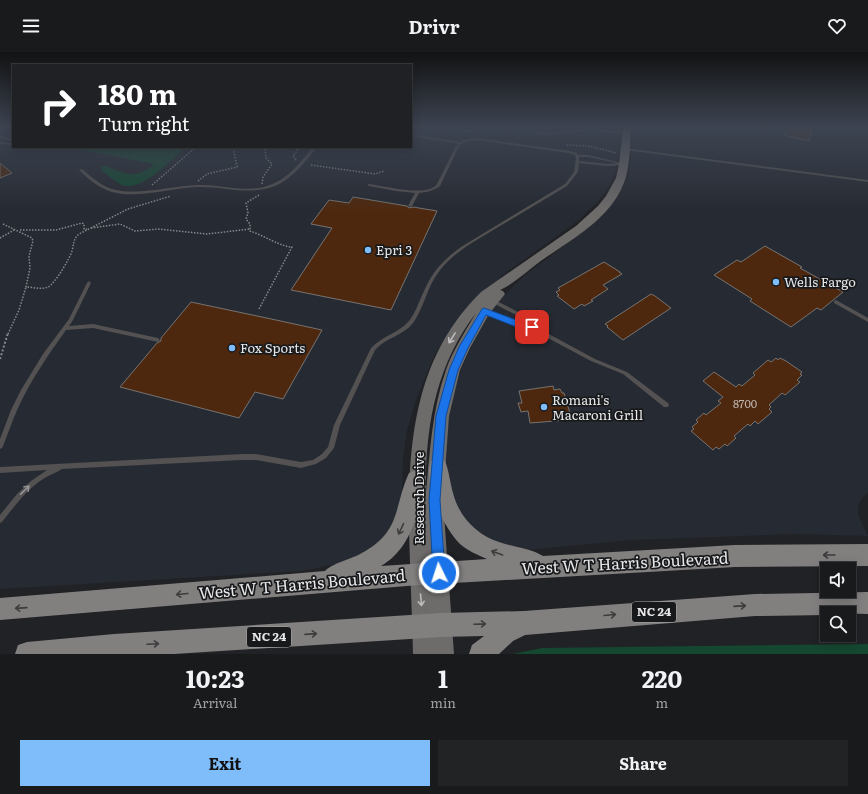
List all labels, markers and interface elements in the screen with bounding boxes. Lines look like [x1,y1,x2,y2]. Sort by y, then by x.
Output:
text: Drivr [409,13,459,40]
icon: menu [20,15,42,37]
icon: heart [826,15,848,37]
text: 180 m [98,72,177,114]
icon: right [32,80,84,132]
text: Turn right [98,110,189,137]
place label: Epri 3 [376,240,412,259]
marker: Epri 3 [363,245,373,255]
place label: Wells Fargo [784,272,856,291]
marker: Wells Fargo [771,277,781,287]
pin [515,310,549,344]
icon: arrive [521,316,543,338]
one-way arrow [448,332,456,343]
place label: Fox Sports [240,338,305,357]
marker: Fox Sports [227,343,237,353]
place label: Romani's Macaroni Grill [552,390,644,424]
house number: 8700 [733,395,757,411]
marker: Romani's Macaroni Grill [539,402,549,412]
street label: Research Drive [409,451,428,544]
one-way arrow [20,485,30,495]
one-way arrow [397,523,404,535]
street label: West W T Harris Boulevard [521,545,729,579]
one-way arrow [492,548,504,556]
one-way arrow [823,551,836,559]
position arrow [418,552,460,594]
street label: West W T Harris Boulevard [198,562,406,604]
map controls [820,562,856,642]
button: sound [820,562,856,598]
one-way arrow [176,591,189,598]
one-way arrow [417,593,424,606]
road number: NC 24 [632,602,676,622]
one-way arrow [733,602,746,609]
one-way arrow [15,604,28,611]
button: search [820,606,856,642]
one-way arrow [603,612,616,619]
one-way arrow [473,620,486,628]
road number: NC 24 [247,627,291,647]
one-way arrow [304,631,317,638]
one-way arrow [146,640,159,648]
text: 10:23 [186,660,245,695]
text: 1 [438,660,448,695]
text: 220 [642,660,682,695]
text: Arrival [193,693,237,712]
text: min [430,693,456,712]
text: m [656,693,668,712]
button: Exit [20,740,430,786]
button: Share [438,740,848,786]

